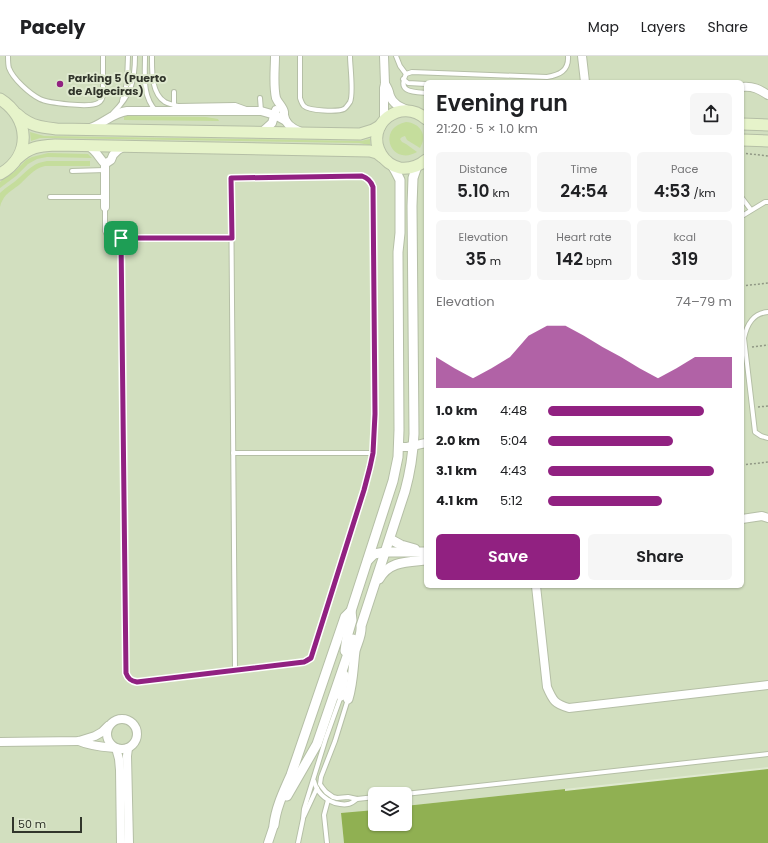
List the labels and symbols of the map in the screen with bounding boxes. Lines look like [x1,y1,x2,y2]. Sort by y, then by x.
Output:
place label: Parking 5 (Puerto de Algeciras) [68,70,166,99]
marker: Parking 5 (Puerto de Algeciras) [55,79,65,89]
pin [104,221,138,255]
scale bar [12,815,82,834]

